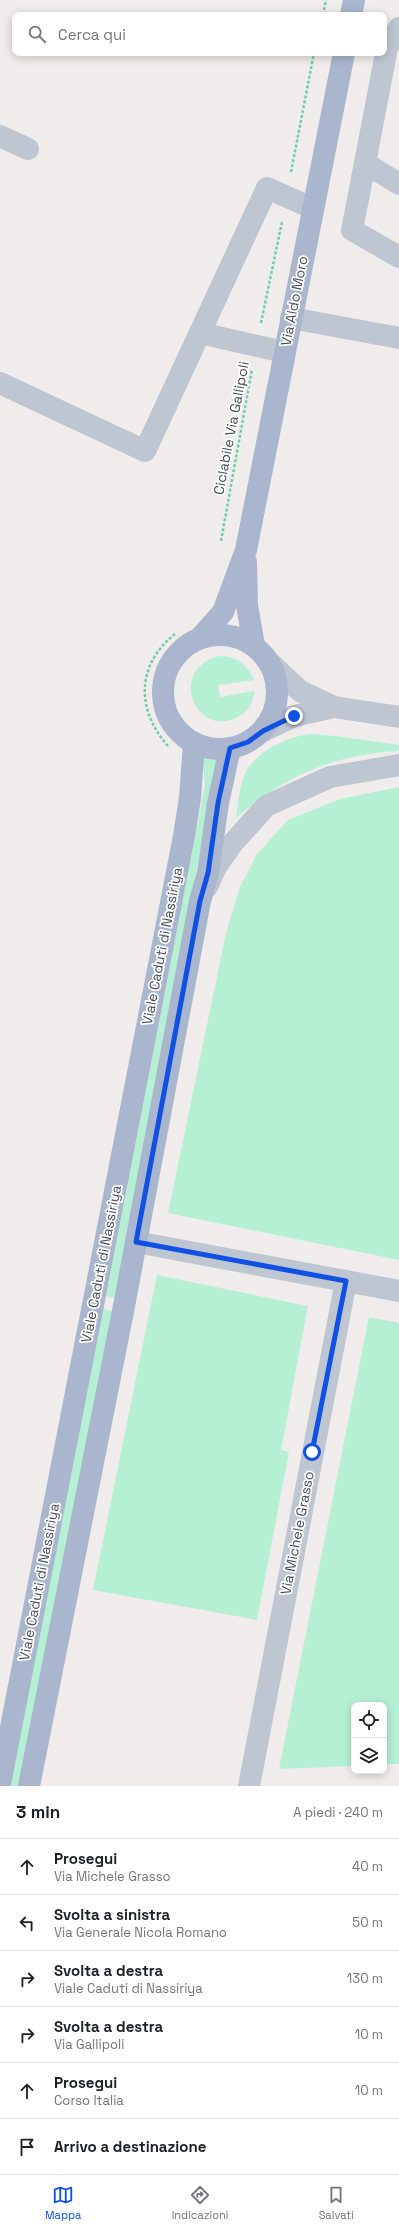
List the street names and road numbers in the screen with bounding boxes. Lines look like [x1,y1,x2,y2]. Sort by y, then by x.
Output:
street label: Via Aldo Moro [276,254,312,348]
street label: Ciclabile Via Gallipoli [209,360,253,496]
street label: Viale Caduti di Nassiriya [138,866,186,1026]
street label: Viale Caduti di Nassiriya [77,1184,125,1344]
street label: Via Michele Grasso [276,1470,318,1596]
street label: Viale Caduti di Nassiriya [15,1502,63,1662]

